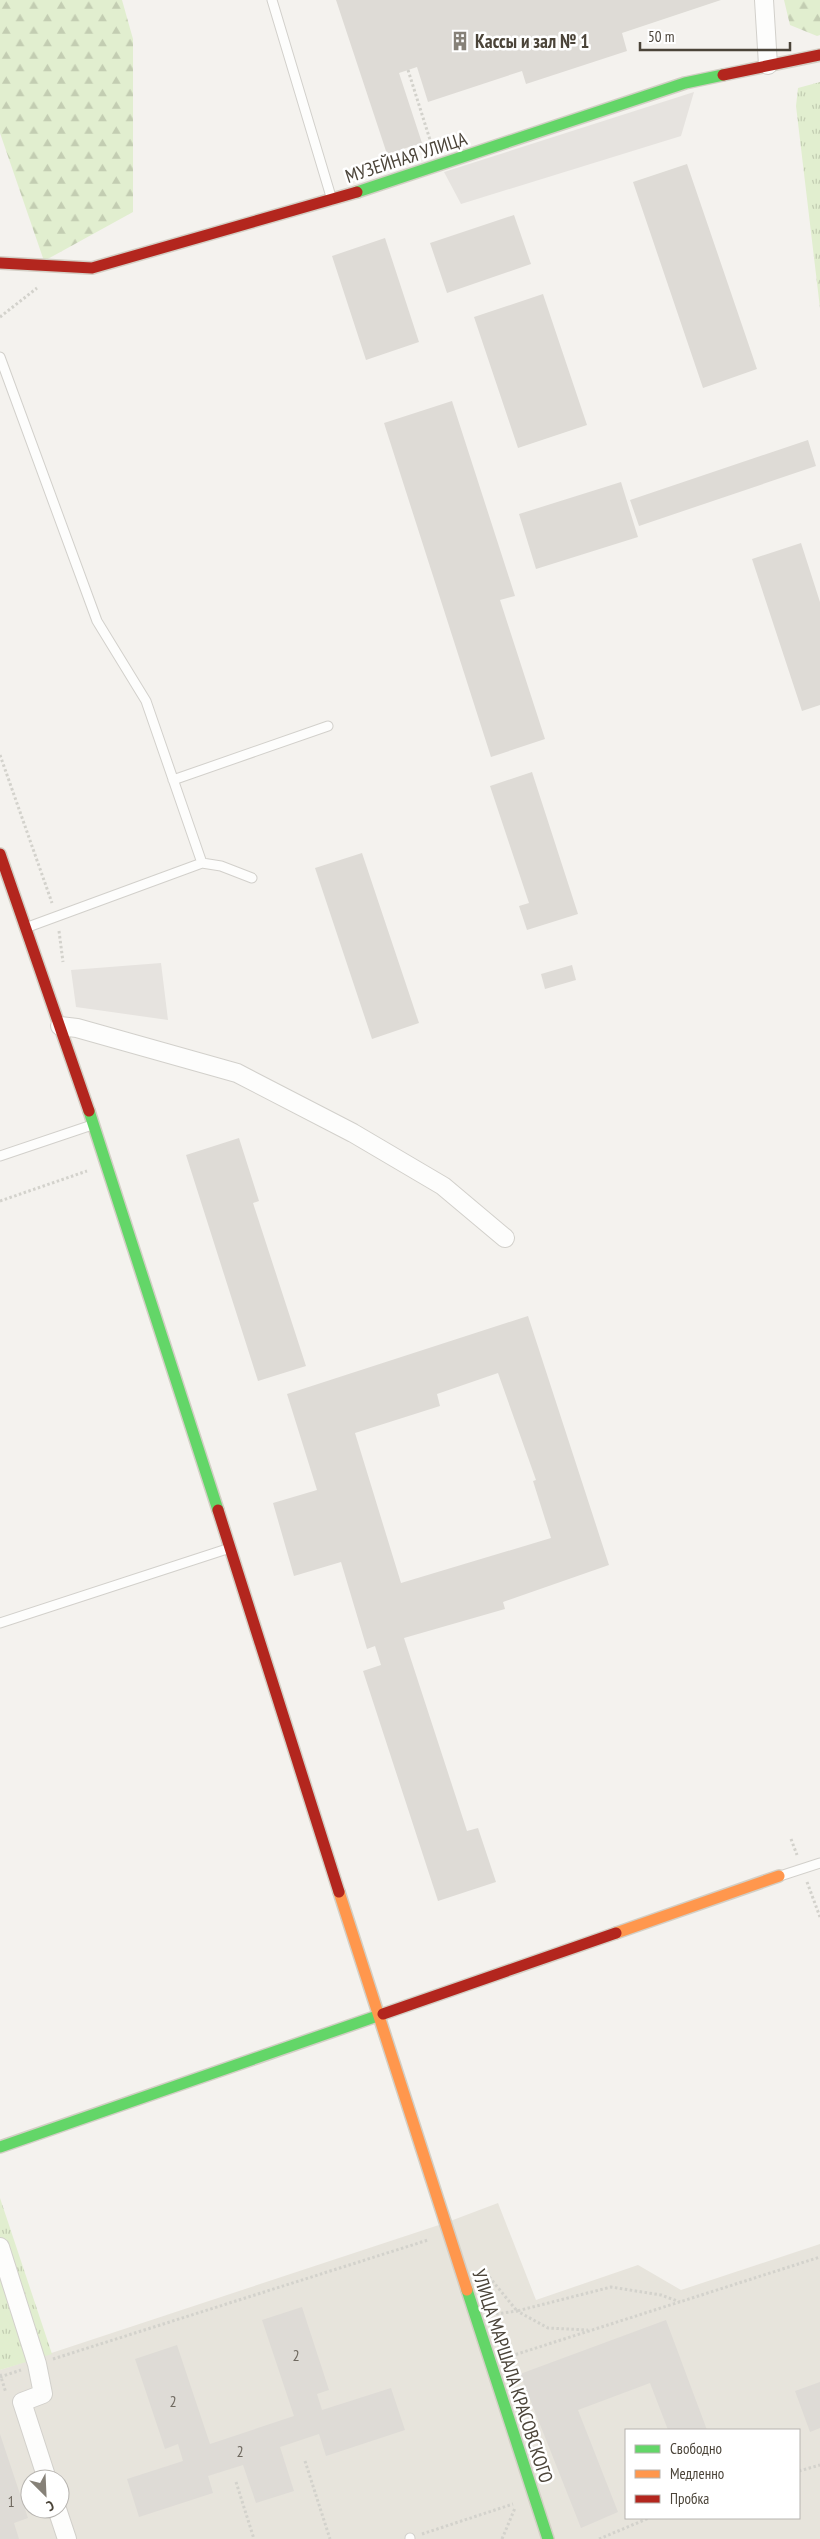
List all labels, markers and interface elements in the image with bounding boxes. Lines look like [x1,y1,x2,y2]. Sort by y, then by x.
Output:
scale bar [640,20,790,52]
text: 50 m [648,27,674,46]
place label: Кассы и зал № 1 [475,29,589,53]
building icon: Кассы и зал № 1 [449,30,471,52]
street label: МУЗЕЙНАЯ УЛИЦА [342,126,470,188]
street label: УЛИЦА МАРШАЛА КРАСОВСКОГО [467,2266,559,2486]
house number: 2 [292,2345,300,2365]
house number: 2 [169,2391,177,2411]
legend [625,2429,800,2519]
text: Свободно [670,2439,722,2458]
house number: 2 [236,2441,244,2461]
text: Медленно [670,2464,724,2483]
north arrow [20,2469,70,2519]
text: Пробка [670,2489,709,2508]
house number: 1 [7,2491,15,2511]
text: С [43,2496,57,2516]

